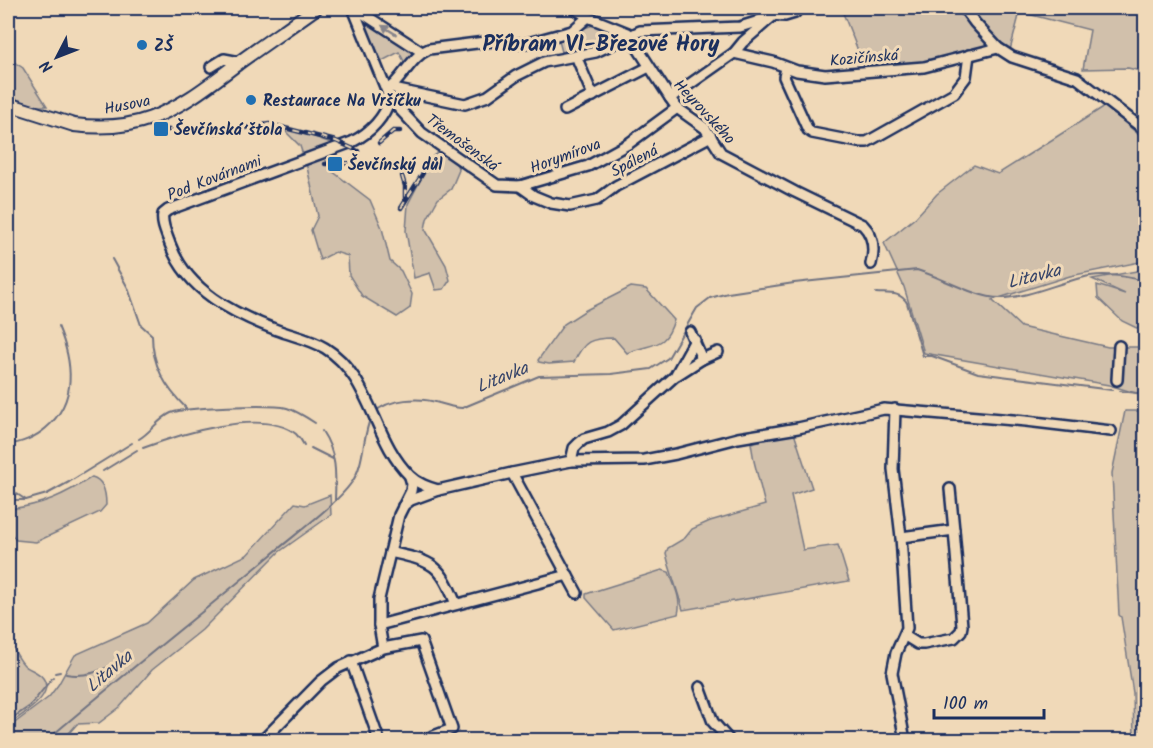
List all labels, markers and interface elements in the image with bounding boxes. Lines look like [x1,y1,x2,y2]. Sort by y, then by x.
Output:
one-way arrow [381,25,397,36]
north arrow [27,27,87,87]
district label: Příbram VI-Březové Hory [482,28,720,63]
place label: ZŠ [154,34,174,59]
marker: ZŠ [135,38,149,52]
street label: Kozičínská [829,43,901,74]
text: N [34,54,60,78]
street label: Heyrovského [667,74,741,150]
street label: Husova [102,89,153,122]
place label: Restaurace Na Vršíčku [263,89,421,114]
marker: Restaurace Na Vršíčku [244,93,258,107]
street label: Třemošenská [420,108,505,179]
place label: Ševčínská štola [174,118,282,143]
marker: Ševčínská štola [152,120,170,138]
street label: Horymírova [526,132,605,181]
street label: Spálená [606,138,664,184]
street label: Pod Kovárnami [164,149,266,208]
place label: Ševčínský důl [348,153,443,178]
marker: Ševčínský důl [326,155,344,173]
water label: Litavka [1005,256,1066,298]
water label: Litavka [472,354,534,402]
water label: Litavka [80,643,141,701]
scale bar [934,682,1044,720]
text: 100 m [943,690,988,719]

